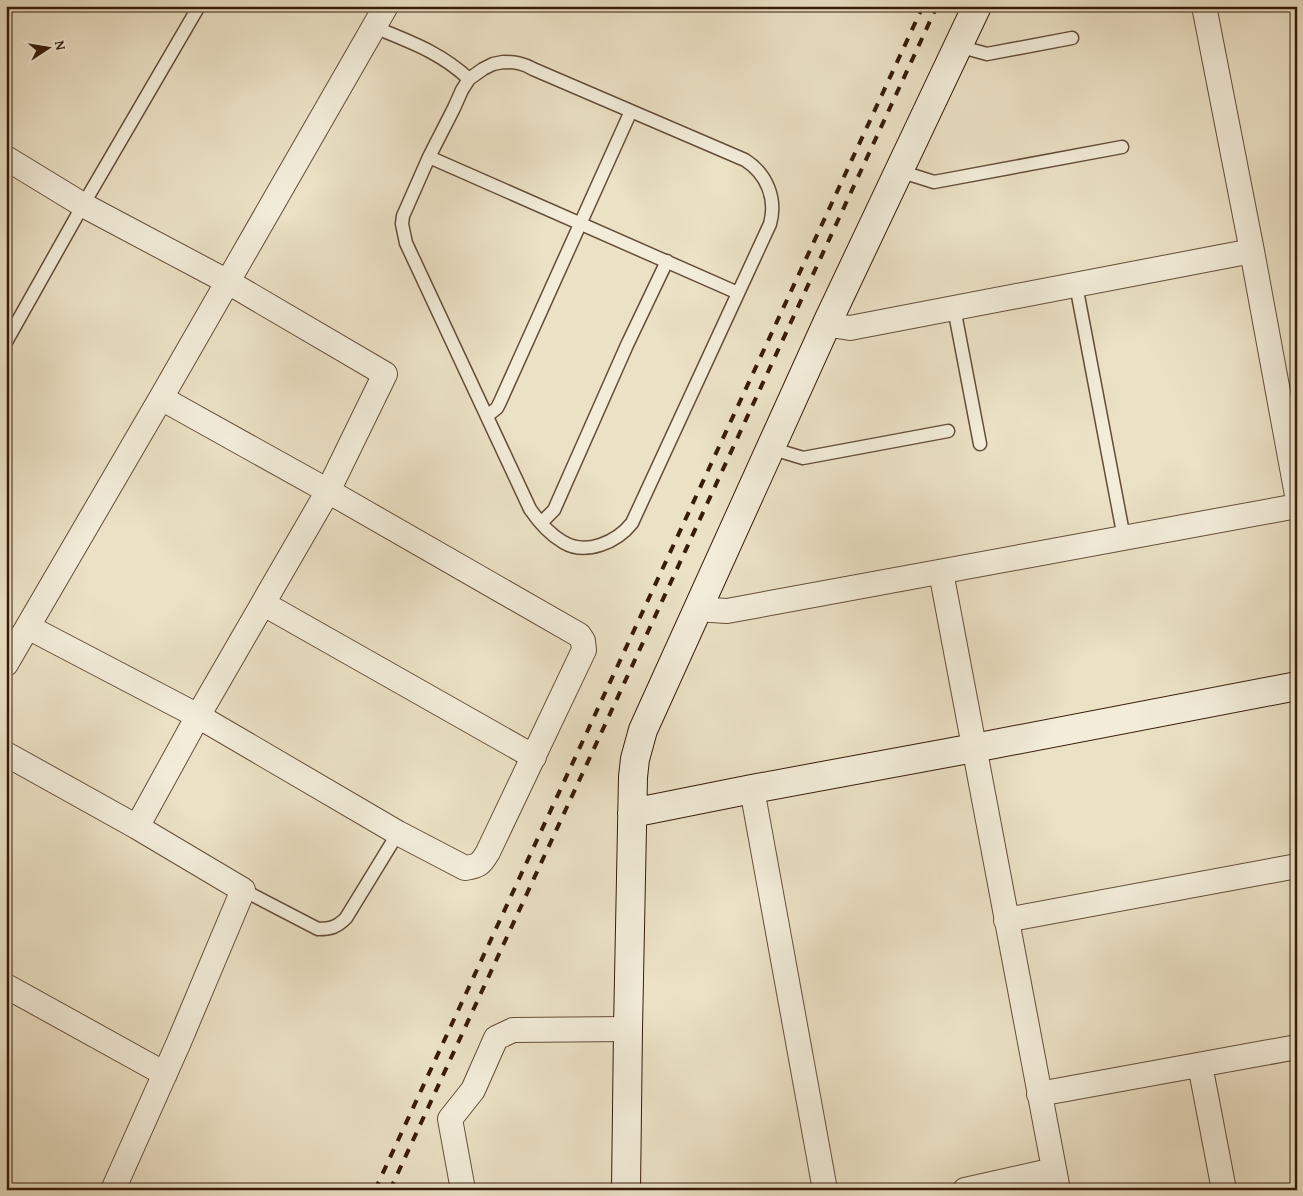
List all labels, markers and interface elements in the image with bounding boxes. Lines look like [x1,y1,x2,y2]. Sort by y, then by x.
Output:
north arrow [22,22,72,72]
text: N [50,39,72,53]

